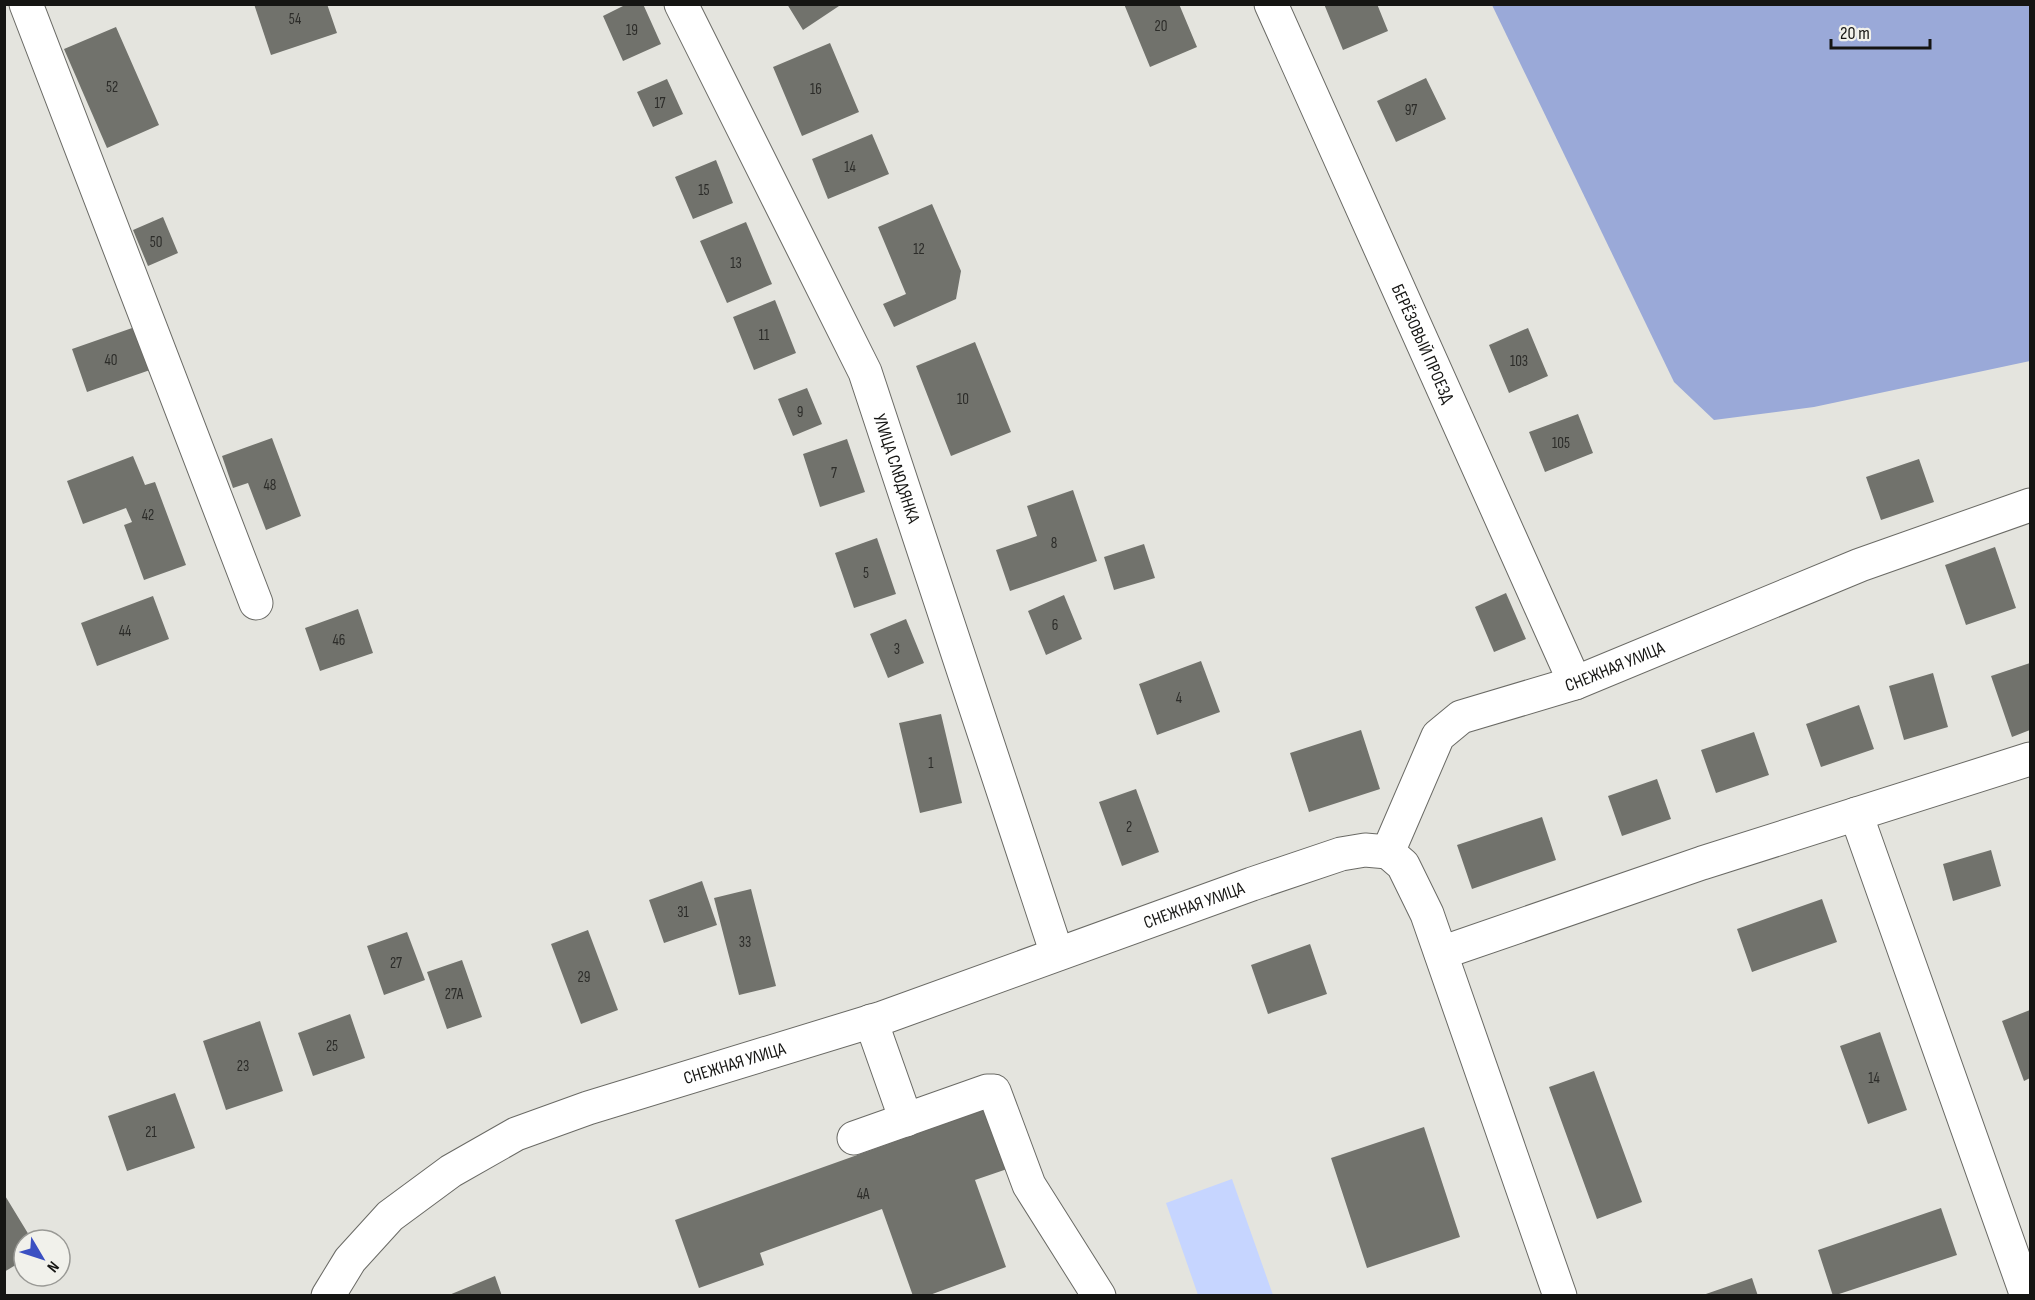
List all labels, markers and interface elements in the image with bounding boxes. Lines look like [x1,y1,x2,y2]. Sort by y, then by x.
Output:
house number: 54 [289,10,301,29]
scale bar [1831,12,1930,50]
house number: 20 [1155,17,1167,36]
house number: 19 [626,21,638,40]
text: 20 m [1840,23,1870,44]
house number: 52 [106,78,118,97]
house number: 16 [810,80,822,99]
house number: 17 [654,94,666,113]
house number: 97 [1405,101,1417,120]
house number: 14 [844,158,856,177]
house number: 15 [698,181,710,200]
house number: 50 [150,233,162,252]
house number: 12 [913,240,925,259]
house number: 13 [730,254,742,273]
street label: БЕРЁЗОВЫЙ ПРОЕЗД [1387,281,1459,407]
house number: 11 [759,326,770,345]
house number: 40 [105,351,117,370]
house number: 103 [1510,352,1528,371]
house number: 10 [957,390,969,409]
house number: 9 [797,403,803,422]
street label: УЛИЦА СЛЮДЯНКА [869,411,925,526]
house number: 105 [1552,434,1570,453]
house number: 7 [831,464,837,483]
house number: 48 [264,476,276,495]
house number: 42 [142,506,154,525]
house number: 8 [1051,534,1057,553]
house number: 5 [863,564,869,583]
house number: 6 [1052,616,1058,635]
house number: 44 [119,622,131,641]
house number: 46 [333,631,345,650]
street label: СНЕЖНАЯ УЛИЦА [1562,637,1668,696]
house number: 3 [894,640,900,659]
house number: 4 [1176,689,1182,708]
house number: 1 [928,754,934,773]
house number: 2 [1126,818,1132,837]
street label: СНЕЖНАЯ УЛИЦА [1141,877,1247,933]
house number: 31 [677,903,690,922]
house number: 33 [739,933,751,952]
house number: 27 [390,954,402,973]
house number: 29 [578,968,590,987]
house number: 27А [445,985,464,1004]
house number: 25 [326,1037,338,1056]
street label: СНЕЖНАЯ УЛИЦА [681,1038,788,1089]
house number: 23 [237,1057,249,1076]
house number: 14 [1868,1069,1880,1088]
house number: 21 [145,1123,157,1142]
house number: 4А [857,1185,870,1204]
north arrow [12,1228,72,1288]
text: N [42,1257,63,1276]

